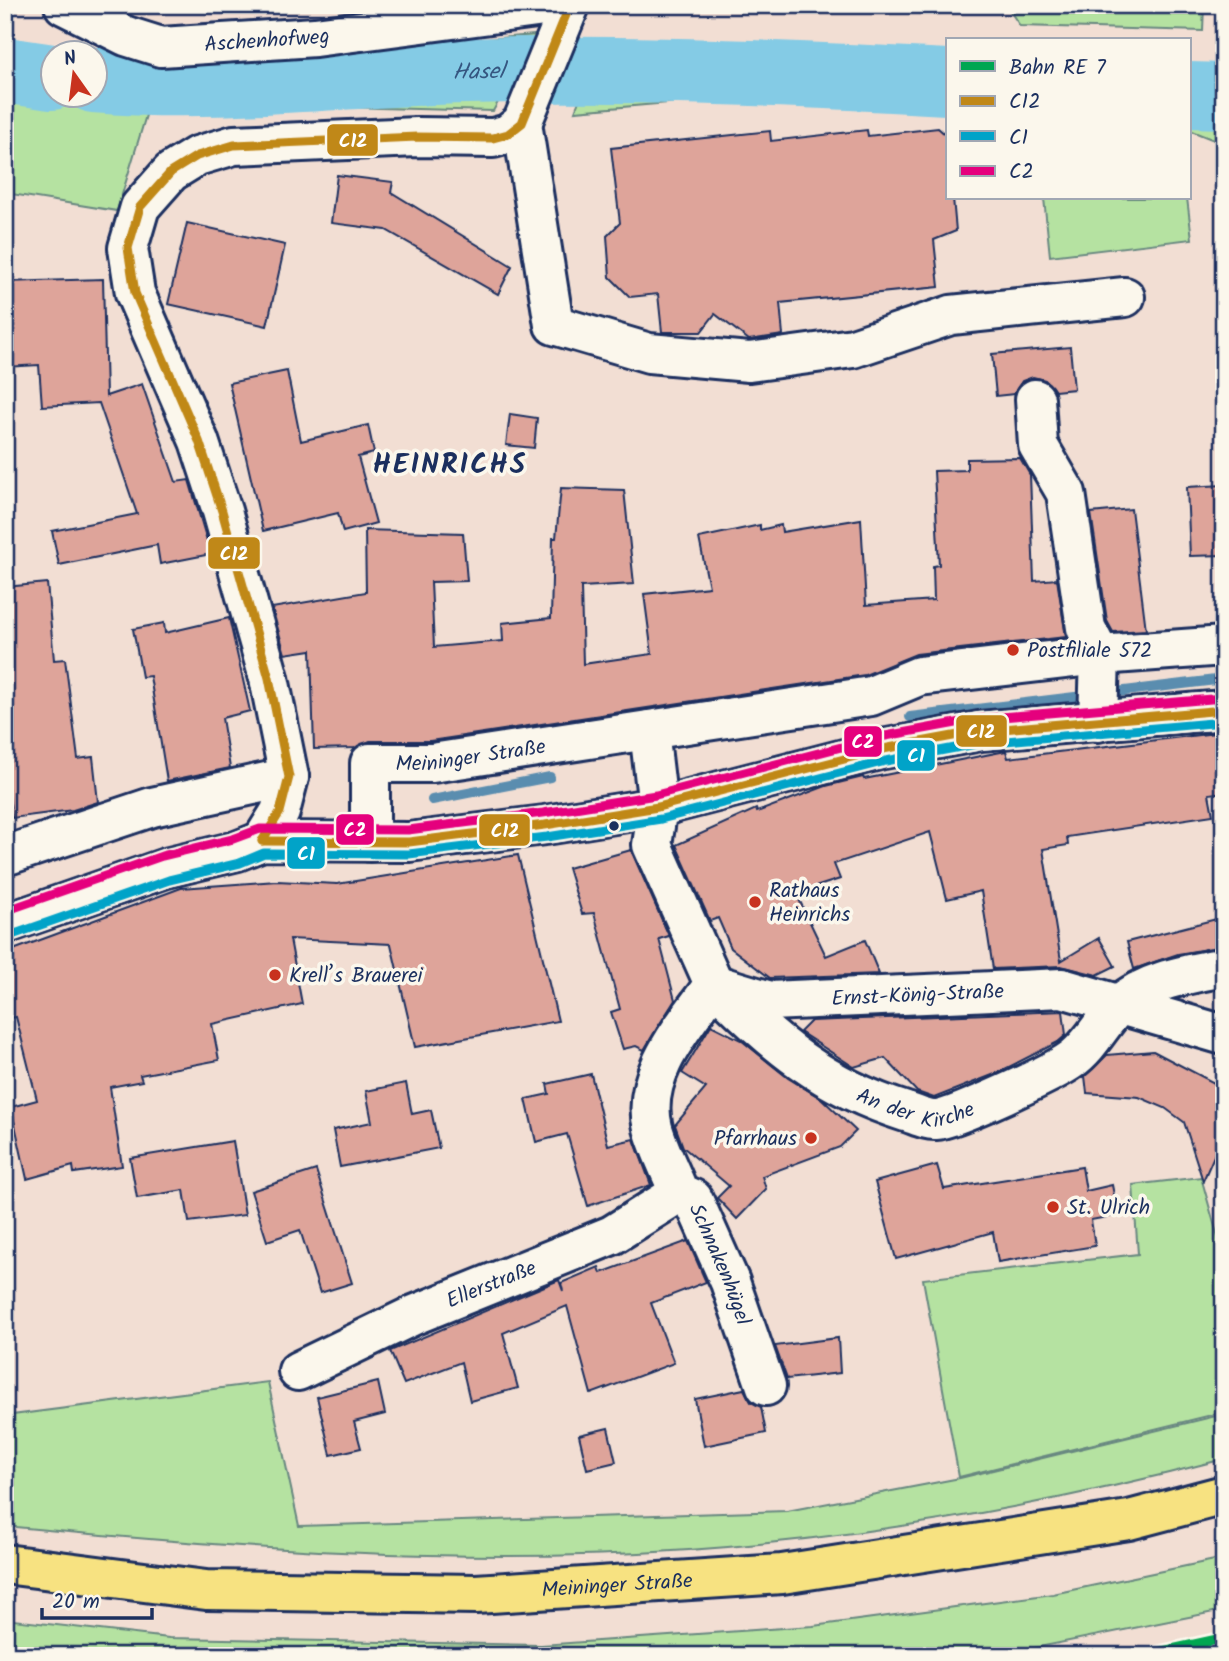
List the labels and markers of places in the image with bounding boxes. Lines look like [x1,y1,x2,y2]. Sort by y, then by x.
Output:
place label: Postfiliale 572 [1027,635,1152,668]
marker: Postfiliale 572 [1005,642,1021,658]
unlabelled marker [607,819,621,833]
place label: Rathaus Heinrichs [769,875,850,932]
marker: Rathaus Heinrichs [747,894,763,910]
place label: Krell’s Brauerei [289,960,424,993]
marker: Krell’s Brauerei [267,967,283,983]
place label: Pfarrhaus [714,1123,797,1156]
marker: Pfarrhaus [803,1130,819,1146]
place label: St. Ulrich [1067,1192,1150,1225]
marker: St. Ulrich [1045,1199,1061,1215]

